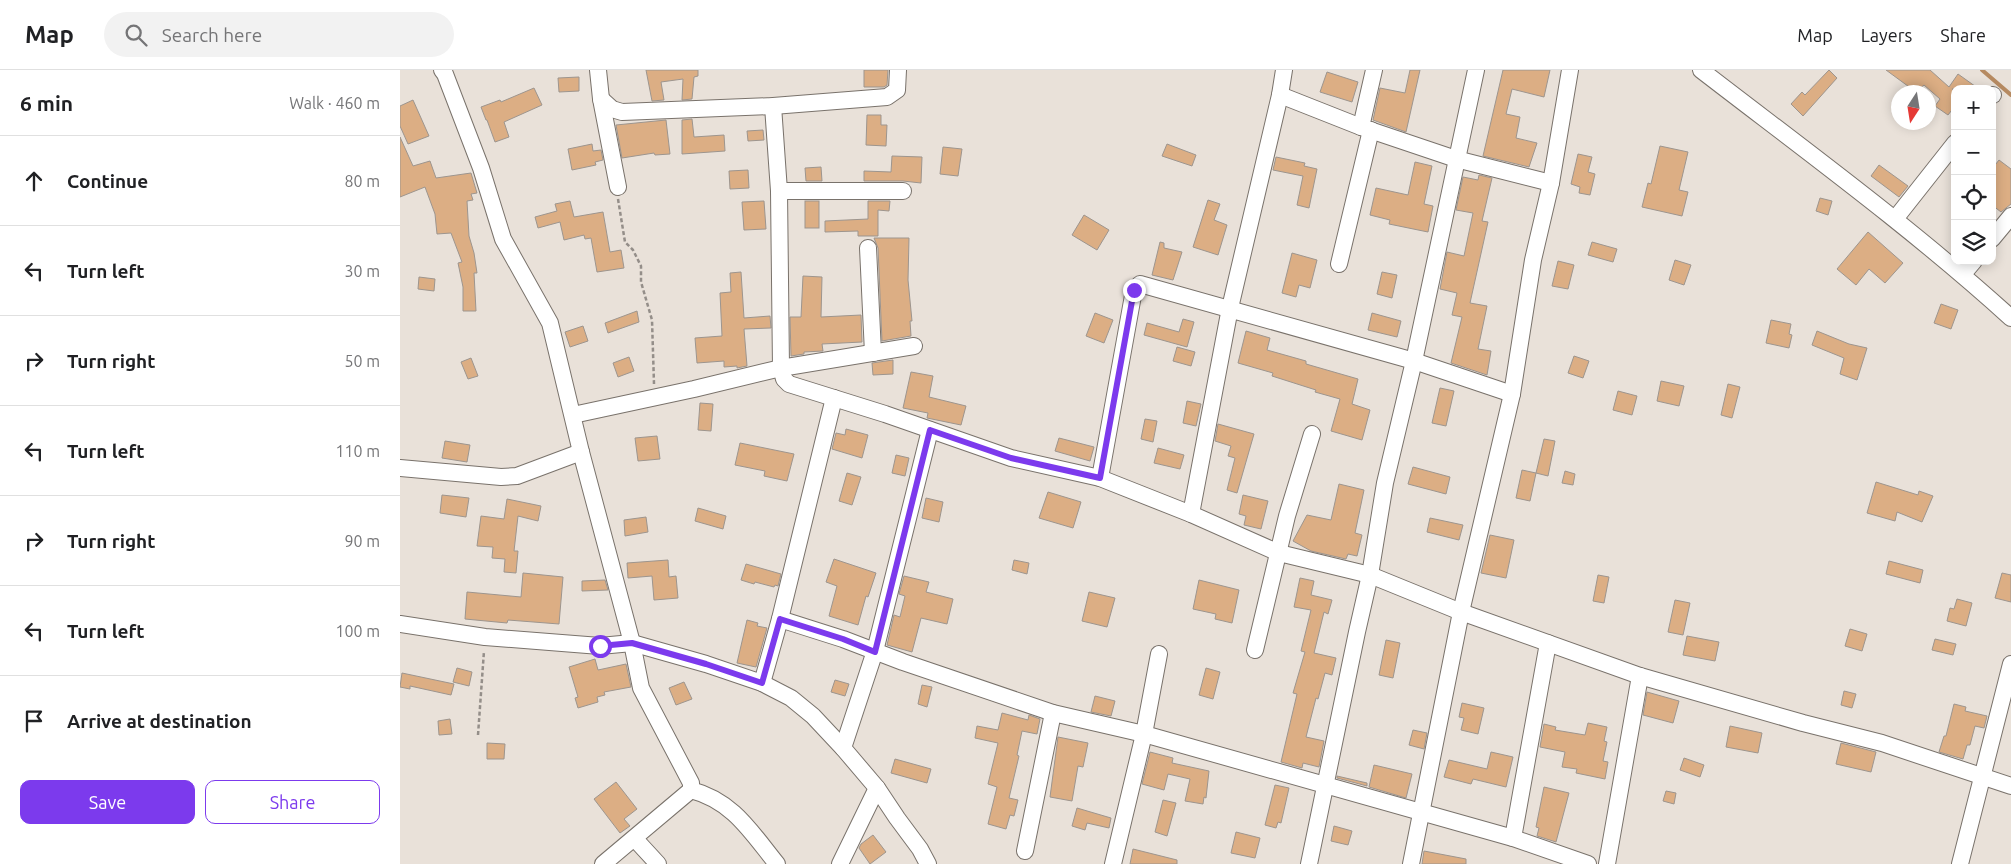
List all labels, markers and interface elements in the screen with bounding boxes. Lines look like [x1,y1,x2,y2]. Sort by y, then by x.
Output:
search box [104,12,454,57]
text: Map [25,21,74,48]
icon: search [122,21,150,49]
text: Search here [162,24,262,46]
text: Map [1797,25,1833,45]
text: Layers [1861,25,1912,45]
text: Share [1940,25,1986,45]
north arrow [1891,85,1936,130]
map controls [1951,85,1996,265]
button: + [1951,85,1996,130]
text: 6 min [20,91,73,115]
text: Walk · 460 m [289,94,380,112]
button: − [1951,130,1996,175]
icon: ahead [20,167,48,195]
text: Continue [67,170,148,192]
text: 80 m [344,172,380,190]
button: locate [1951,175,1996,220]
button: layers [1951,220,1996,265]
icon: left [20,257,48,285]
text: Turn left [67,260,145,282]
text: 30 m [344,262,380,280]
route end [1123,279,1146,302]
icon: right [20,347,48,375]
text: Turn right [67,350,155,372]
text: 50 m [344,352,380,370]
icon: left [20,437,48,465]
text: Turn left [67,440,145,462]
text: 110 m [335,442,380,460]
icon: right [20,527,48,555]
text: Turn right [67,530,155,552]
text: 90 m [344,532,380,550]
icon: left [20,617,48,645]
text: Turn left [67,620,145,642]
text: 100 m [335,622,380,640]
route start [589,635,612,658]
icon: arrive [20,707,48,735]
text: Arrive at destination [67,710,252,732]
button: Save [20,780,195,824]
button: Share [205,780,380,824]

